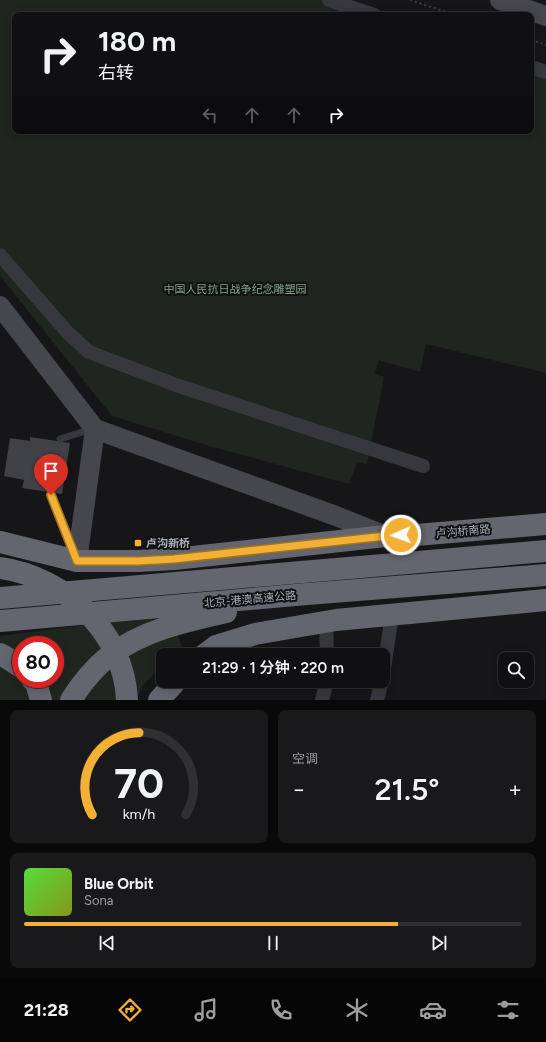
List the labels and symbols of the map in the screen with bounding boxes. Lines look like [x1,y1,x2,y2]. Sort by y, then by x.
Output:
park label: 中国人民抗日战争纪念雕塑园 [164,283,307,296]
pin [34,454,68,495]
position arrow [380,514,422,556]
street label: 卢沟桥南路 [435,523,491,540]
place label: 卢沟新桥 [146,537,190,550]
marker: 卢沟新桥 [133,538,143,548]
street label: 北京-港澳高速公路 [203,589,297,610]
speed limit sign: 80 [12,636,64,688]

